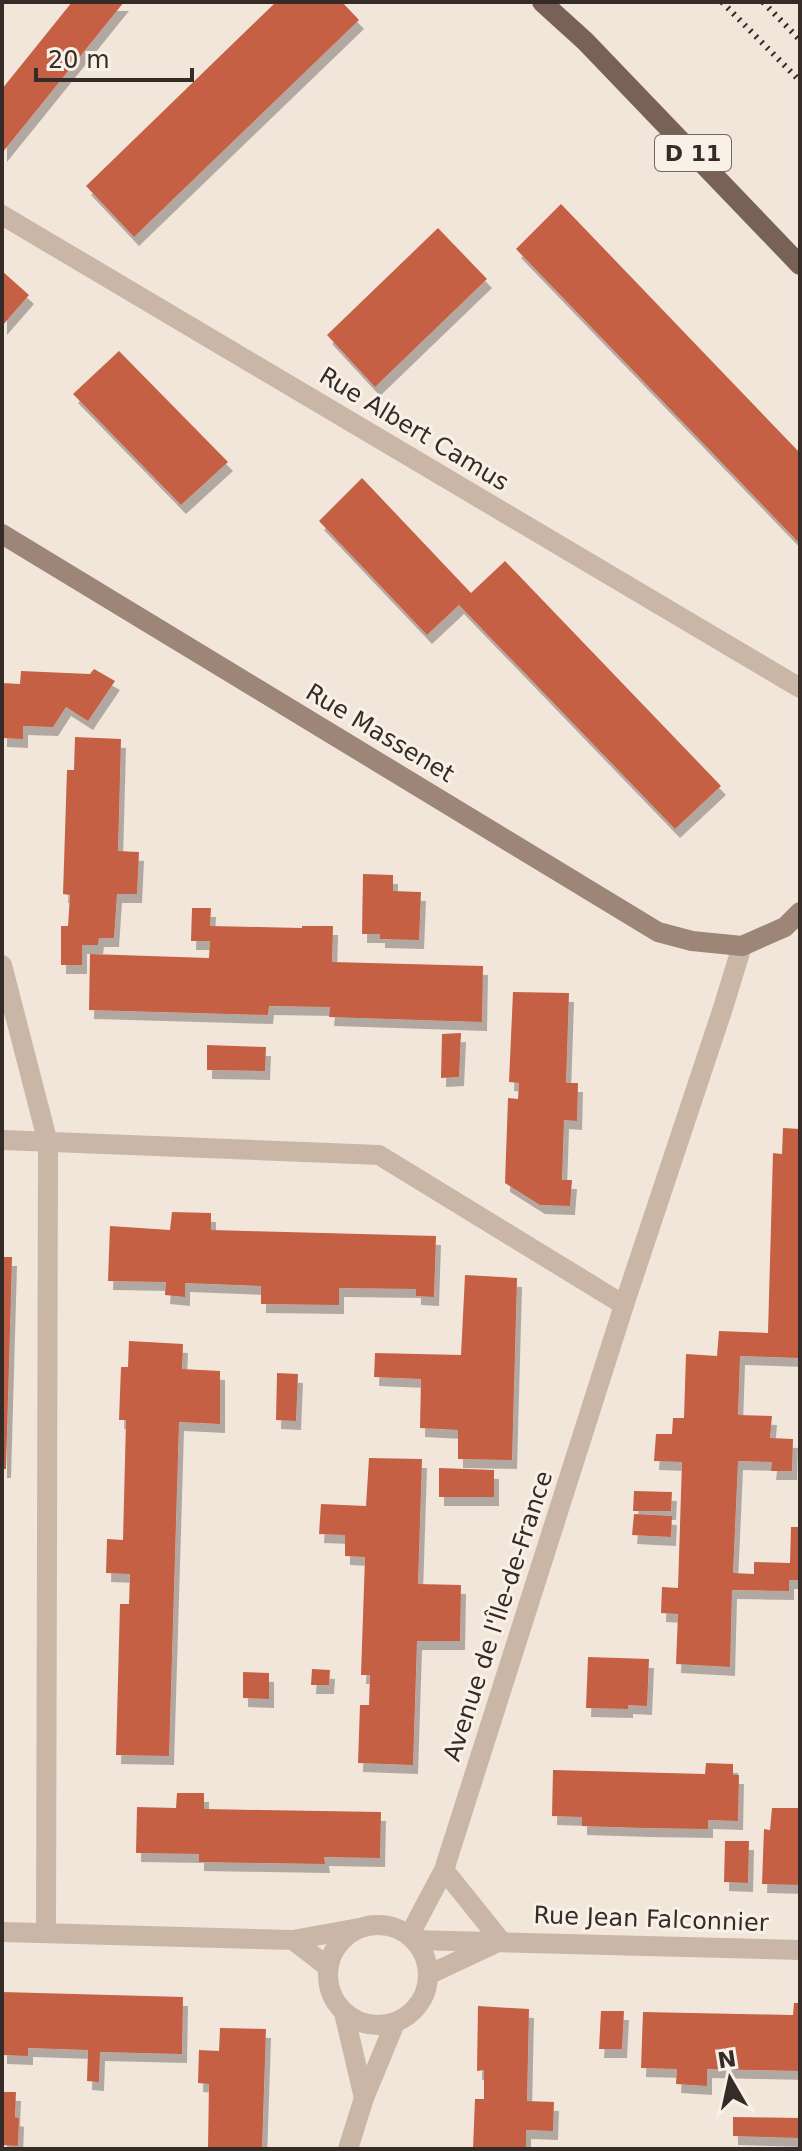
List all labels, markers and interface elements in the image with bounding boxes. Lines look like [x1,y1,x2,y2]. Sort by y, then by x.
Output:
scale bar [36,32,192,82]
text: 20 m [48,46,110,74]
road number: D 11 [655,135,731,171]
street label: Rue Albert Camus [314,361,514,497]
street label: Rue Massenet [301,678,459,788]
street label: Avenue de l'Île-de-France [437,1467,558,1765]
street label: Rue Jean Falconnier [533,1901,769,1937]
north arrow [690,2039,770,2119]
text: N [716,2046,738,2074]

